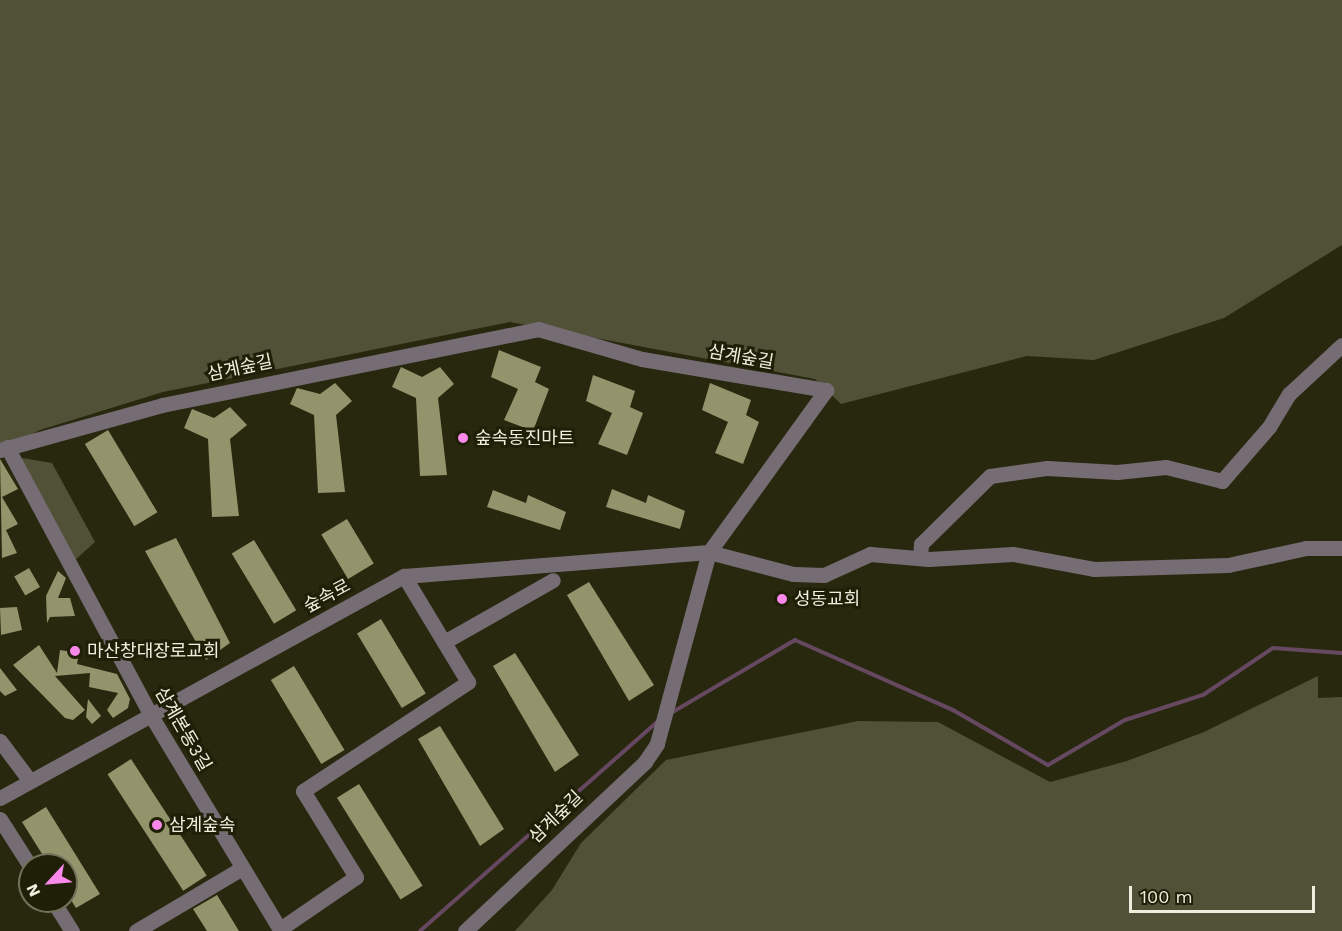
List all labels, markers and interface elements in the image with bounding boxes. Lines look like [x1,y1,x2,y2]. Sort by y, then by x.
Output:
street label: 삼계숲길 [707,341,775,373]
street label: 삼계숲길 [205,351,275,385]
place label: 숲속동진마트 [475,427,574,449]
marker: 숲속동진마트 [456,431,470,445]
street label: 숲속로 [300,575,354,617]
place label: 성동교회 [794,588,860,610]
marker: 성동교회 [775,592,789,606]
place label: 마산창대장로교회 [87,640,219,662]
marker: 마산창대장로교회 [68,644,82,658]
street label: 삼계본동3길 [150,683,216,775]
street label: 삼계숲길 [525,786,587,848]
place label: 삼계숲속 [169,814,235,836]
marker: 삼계숲속 [150,818,164,832]
north arrow [18,853,78,913]
scale bar [1132,874,1318,912]
text: N [22,881,44,900]
text: 100 m [1140,886,1193,907]

